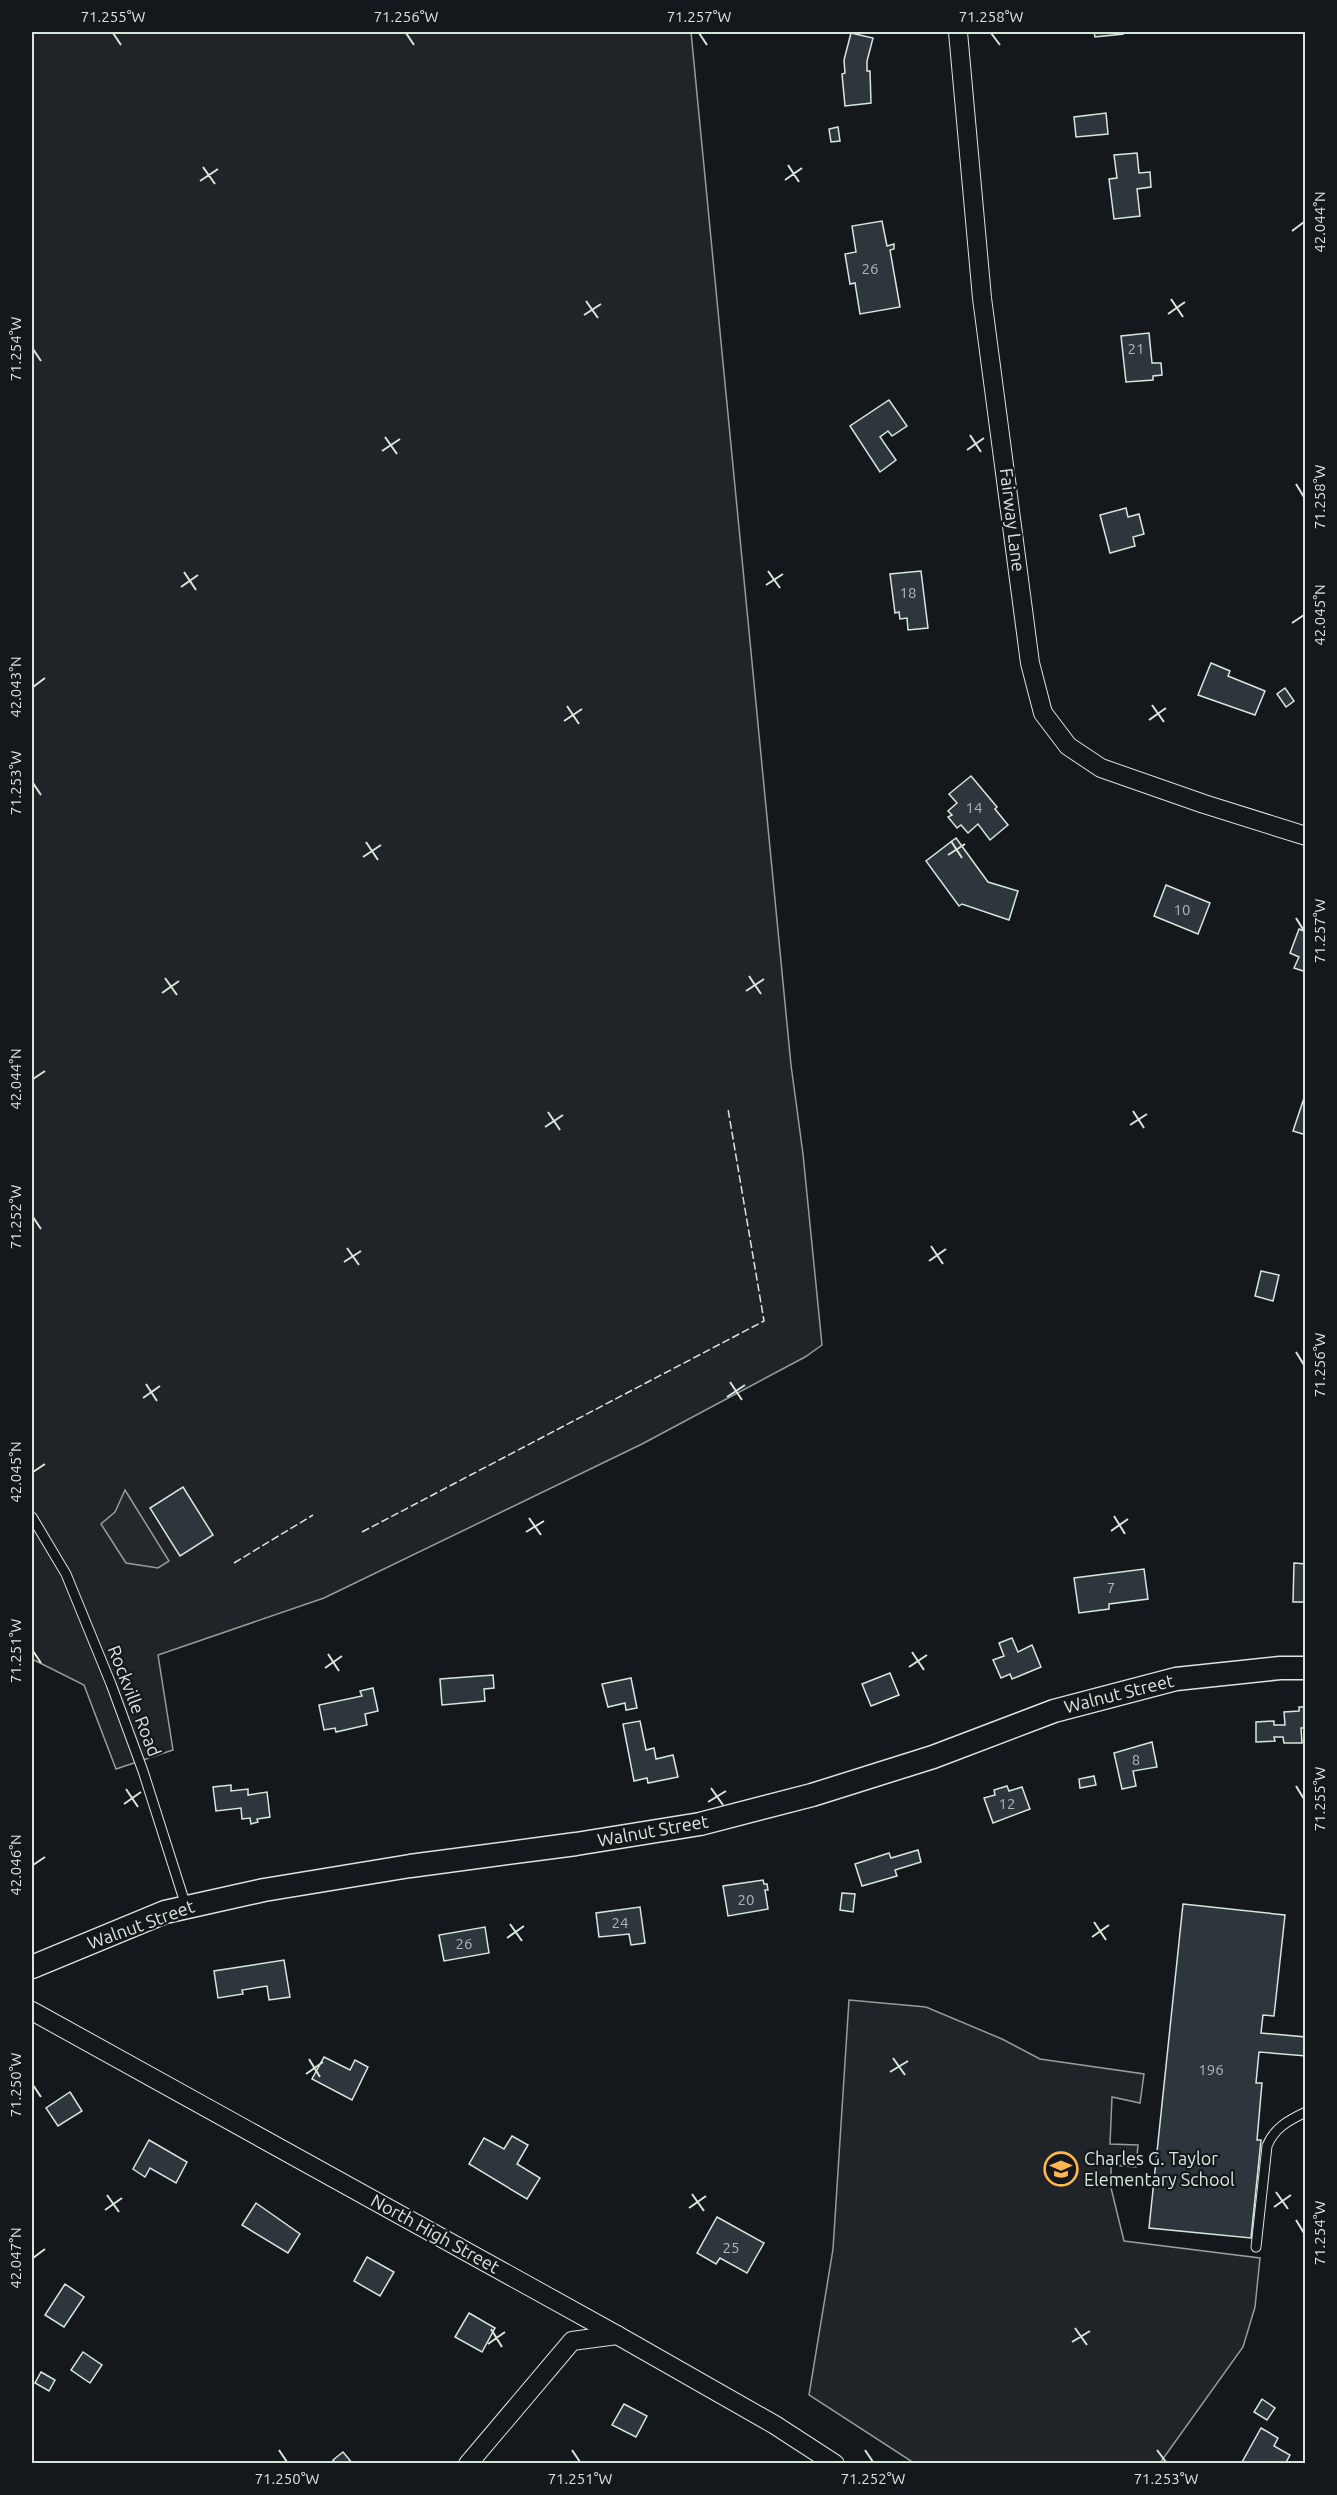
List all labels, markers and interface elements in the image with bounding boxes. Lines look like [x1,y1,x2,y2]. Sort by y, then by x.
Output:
text: 71.255°W [81,8,145,25]
text: 71.256°W [374,8,438,25]
text: 71.257°W [667,8,731,25]
text: 71.258°W [959,8,1023,25]
text: 42.044°N [1311,191,1328,253]
house number: 26 [862,260,878,277]
text: 71.254°W [7,317,24,381]
house number: 21 [1128,340,1144,357]
text: 71.258°W [1311,465,1328,529]
street label: Fairway Lane [997,467,1029,573]
house number: 18 [900,584,916,601]
text: 42.045°N [1311,584,1328,646]
text: 42.043°N [7,656,24,718]
text: 71.253°W [7,751,24,815]
house number: 14 [966,799,982,816]
text: 71.257°W [1311,899,1328,963]
house number: 10 [1174,901,1190,918]
text: 42.044°N [7,1048,24,1110]
text: 71.252°W [7,1185,24,1249]
text: 71.256°W [1311,1333,1328,1397]
text: 42.045°N [7,1441,24,1503]
house number: 7 [1107,1579,1115,1596]
text: 71.251°W [7,1619,24,1683]
street label: Rockville Road [105,1642,165,1759]
street label: Walnut Street [1062,1670,1176,1716]
house number: 8 [1132,1751,1140,1768]
text: 71.255°W [1311,1767,1328,1831]
house number: 12 [999,1795,1015,1812]
street label: Walnut Street [596,1810,710,1850]
text: 42.046°N [7,1834,24,1896]
house number: 20 [738,1891,754,1908]
street label: Walnut Street [84,1895,197,1953]
house number: 24 [612,1914,628,1931]
house number: 26 [456,1935,472,1952]
text: 71.250°W [7,2053,24,2117]
house number: 196 [1198,2061,1224,2078]
place label: Charles G. Taylor Elementary School [1084,2148,1235,2189]
school or university icon: Charles G. Taylor Elementary School [1043,2151,1079,2187]
street label: North High Street [368,2190,503,2277]
text: 71.254°W [1311,2201,1328,2265]
text: 42.047°N [7,2227,24,2289]
house number: 25 [723,2239,739,2256]
text: 71.250°W [255,2470,319,2487]
text: 71.251°W [548,2470,612,2487]
text: 71.252°W [841,2470,905,2487]
text: 71.253°W [1134,2470,1198,2487]

